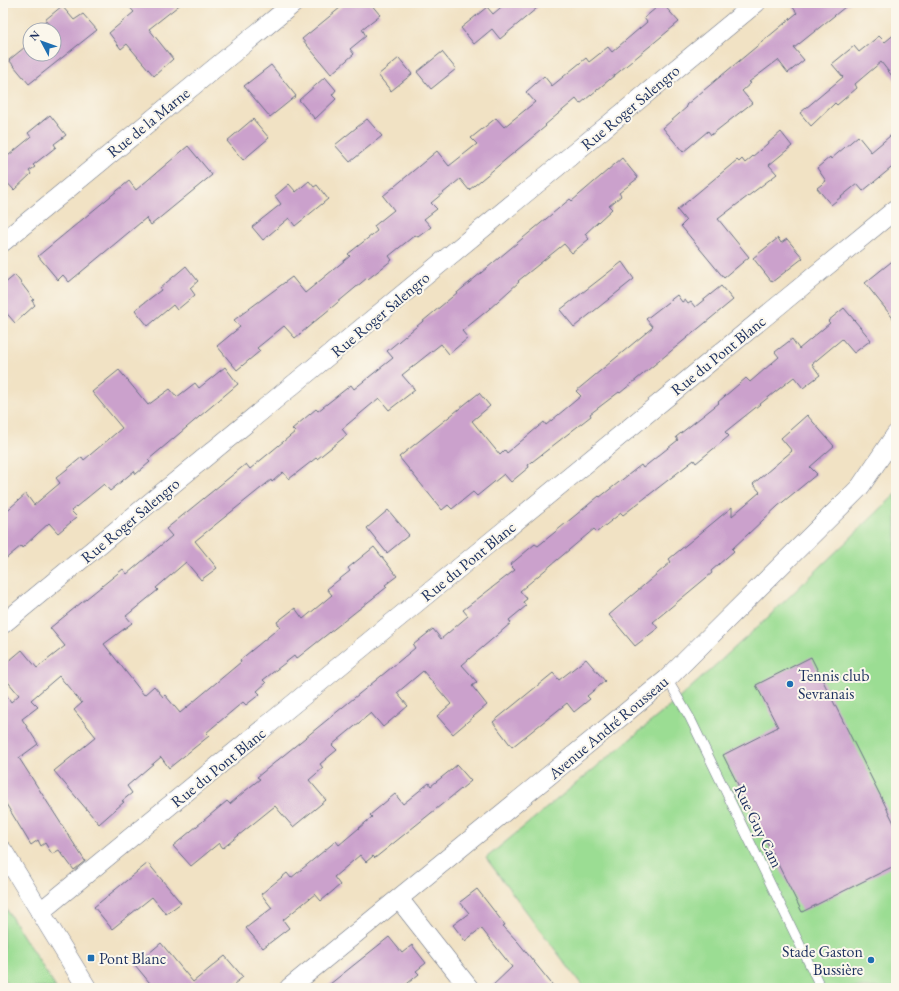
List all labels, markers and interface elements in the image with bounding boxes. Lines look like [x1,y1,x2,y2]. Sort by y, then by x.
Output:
north arrow [22,22,62,62]
text: N [26,27,43,43]
street label: Rue Roger Salengro [576,60,684,155]
street label: Rue de la Marne [103,83,194,162]
street label: Rue Roger Salengro [326,267,434,362]
street label: Rue du Pont Blanc [667,311,770,400]
street label: Rue Roger Salengro [76,473,184,568]
street label: Rue du Pont Blanc [417,517,520,606]
place label: Tennis club Sevranais [798,665,870,704]
street label: Avenue André Rousseau [543,671,673,784]
marker: Tennis club Sevranais [785,679,795,689]
street label: Rue du Pont Blanc [167,723,270,812]
street label: Rue Guy Cam [729,781,788,872]
place label: Stade Gaston Bussière [782,941,864,980]
place label: Pont Blanc [99,948,166,969]
marker: Pont Blanc [86,953,96,963]
marker: Stade Gaston Bussière [866,955,876,965]

